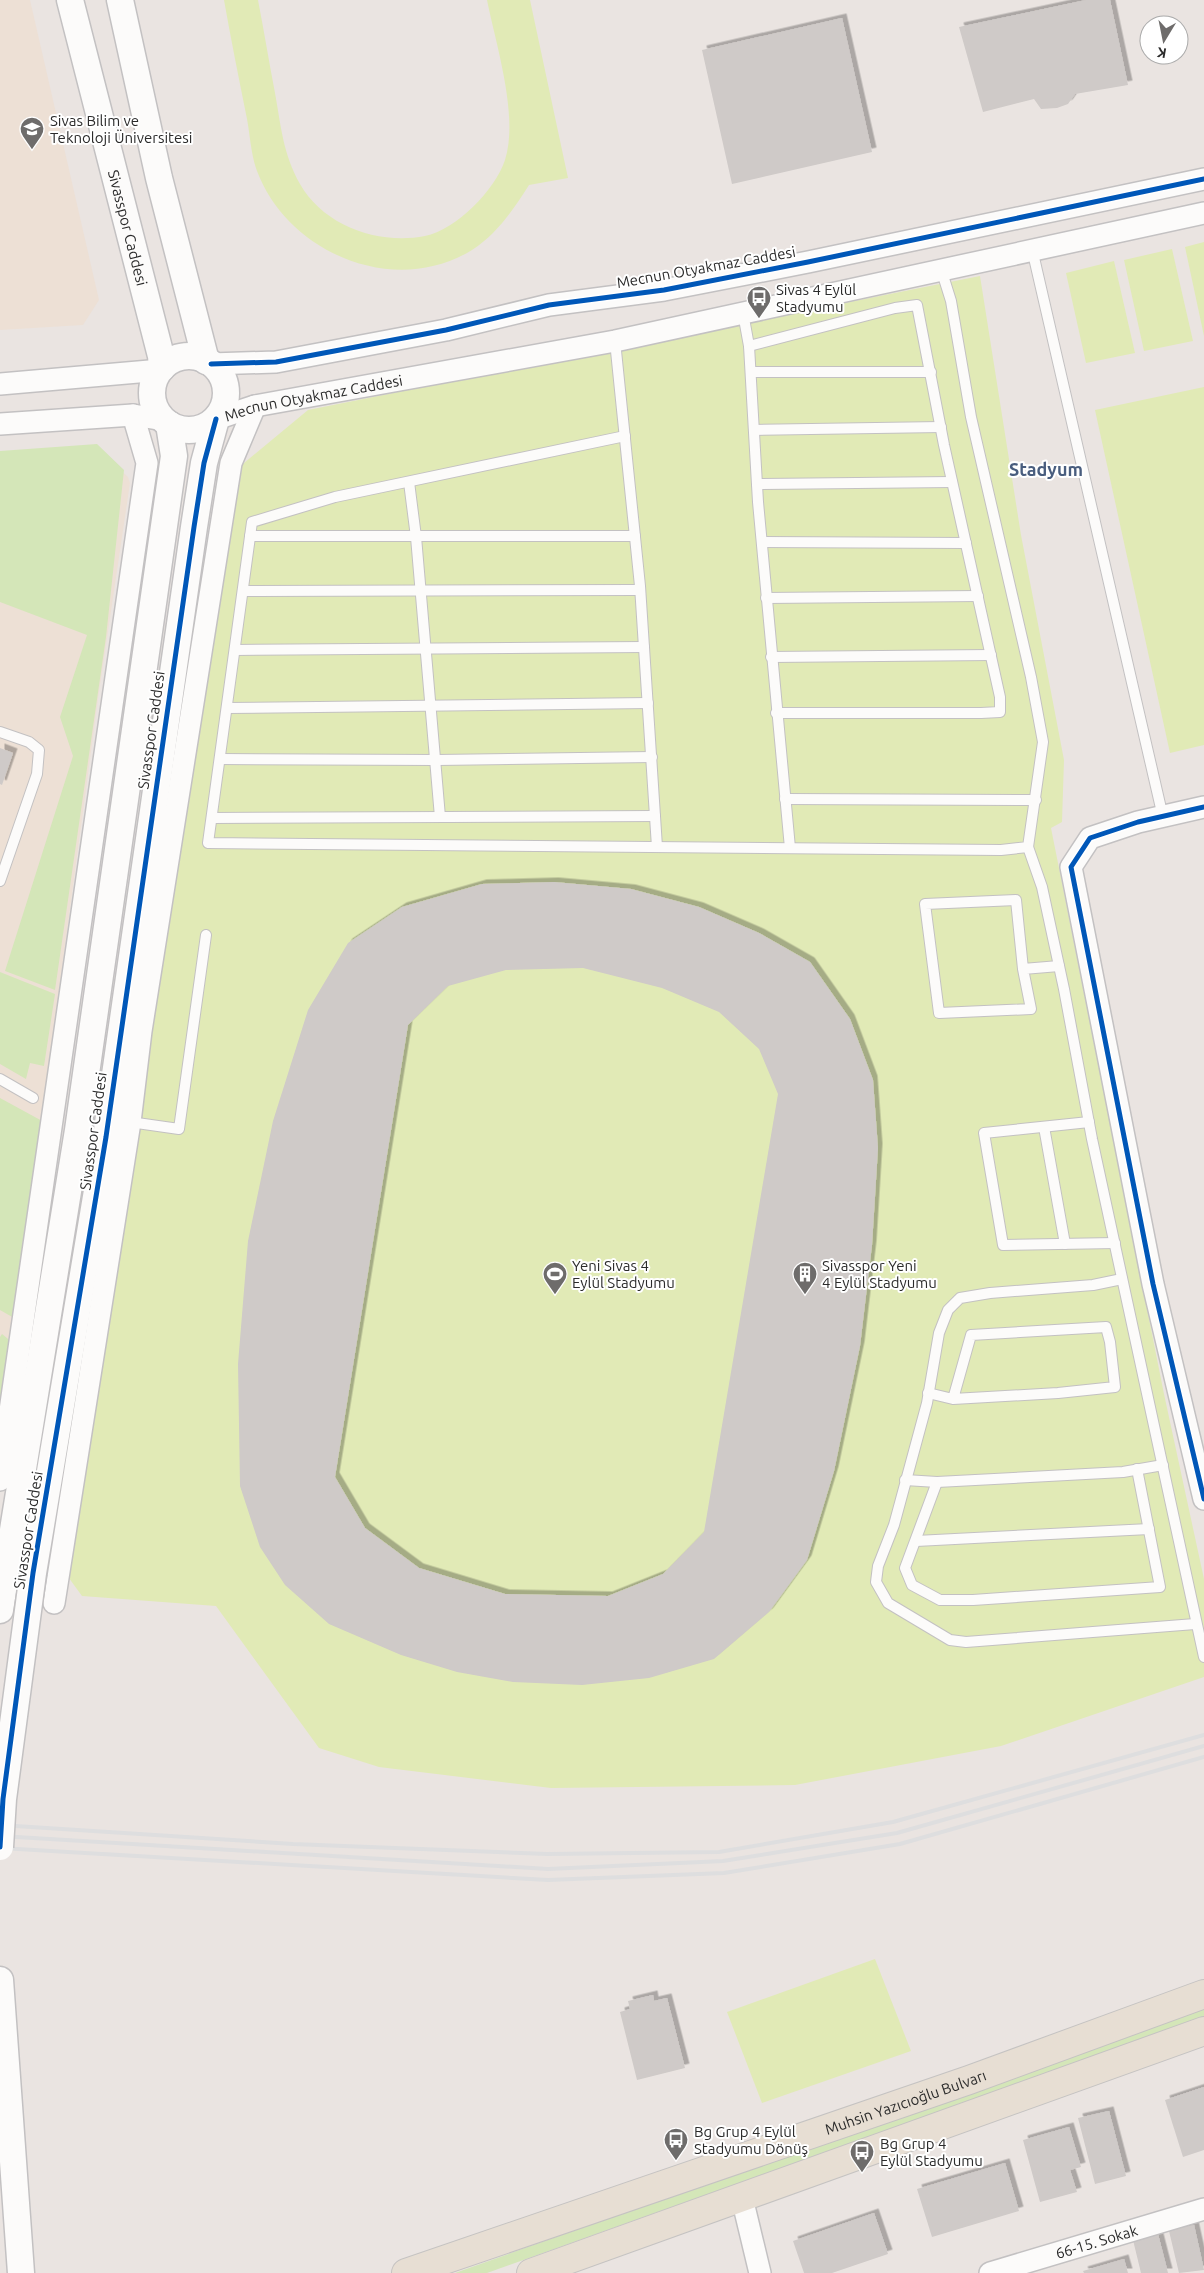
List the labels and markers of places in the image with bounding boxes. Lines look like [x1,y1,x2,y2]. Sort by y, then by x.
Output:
place label: Sivas Bilim ve Teknoloji Üniversitesi [50,112,192,146]
school or university icon: Sivas Bilim ve Teknoloji Üniversitesi [19,116,45,150]
place label: Sivas 4 Eylül Stadyumu [776,281,856,315]
bus stop icon: Sivas 4 Eylül Stadyumu [746,285,772,319]
place label: Yeni Sivas 4 Eylül Stadyumu [572,1257,675,1291]
place label: Sivasspor Yeni 4 Eylül Stadyumu [822,1257,937,1291]
sports icon: Yeni Sivas 4 Eylül Stadyumu [542,1261,568,1295]
building icon: Sivasspor Yeni 4 Eylül Stadyumu [792,1261,818,1295]
place label: Bg Grup 4 Eylül Stadyumu Dönüş [694,2123,808,2157]
bus stop icon: Bg Grup 4 Eylül Stadyumu Dönüş [663,2127,689,2161]
place label: Bg Grup 4 Eylül Stadyumu [880,2135,983,2169]
bus stop icon: Bg Grup 4 Eylül Stadyumu [849,2139,875,2173]

